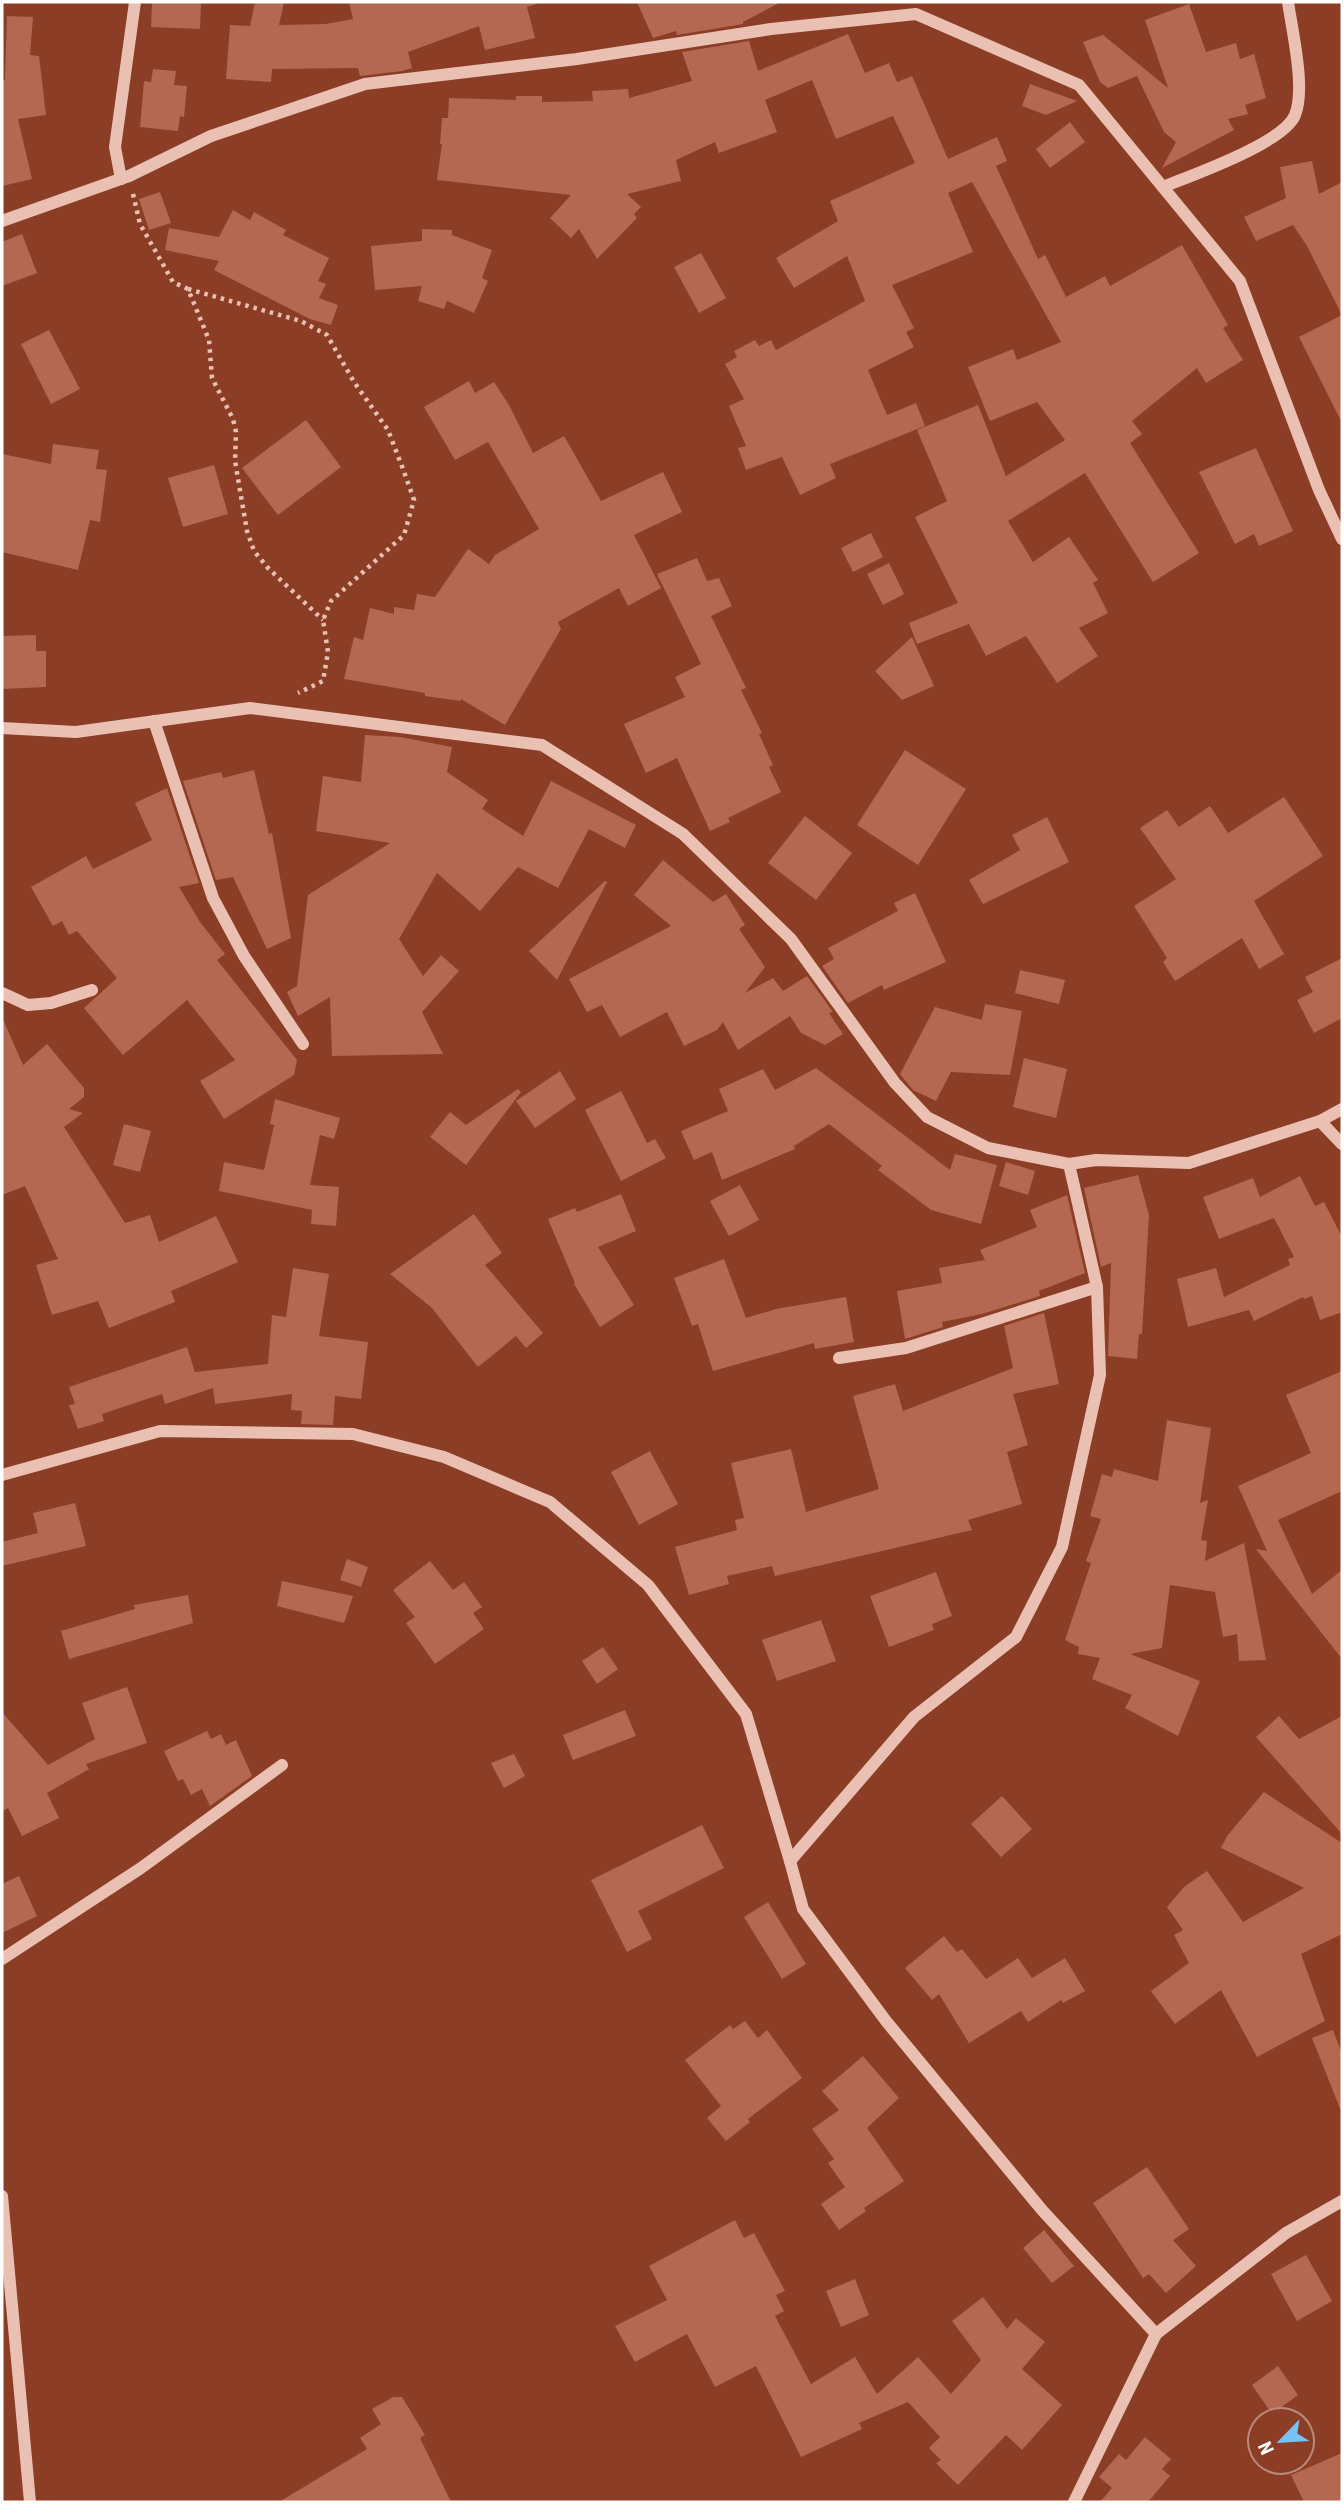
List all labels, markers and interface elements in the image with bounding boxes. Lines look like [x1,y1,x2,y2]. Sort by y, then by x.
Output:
north arrow [1246,2406,1316,2476]
text: N [1253,2438,1279,2458]

